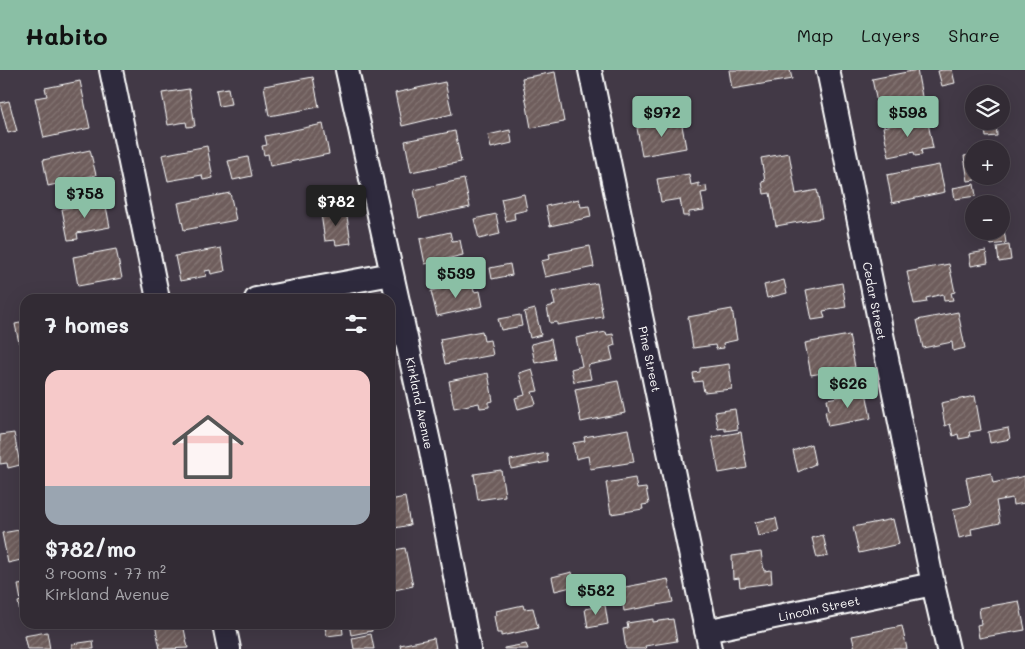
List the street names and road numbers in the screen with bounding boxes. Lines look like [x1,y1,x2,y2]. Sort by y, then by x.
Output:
street label: Cedar Street [860,261,890,341]
street label: Pine Street [635,325,665,393]
street label: Kirkland Avenue [402,356,438,450]
street label: Lincoln Street [777,592,861,624]

